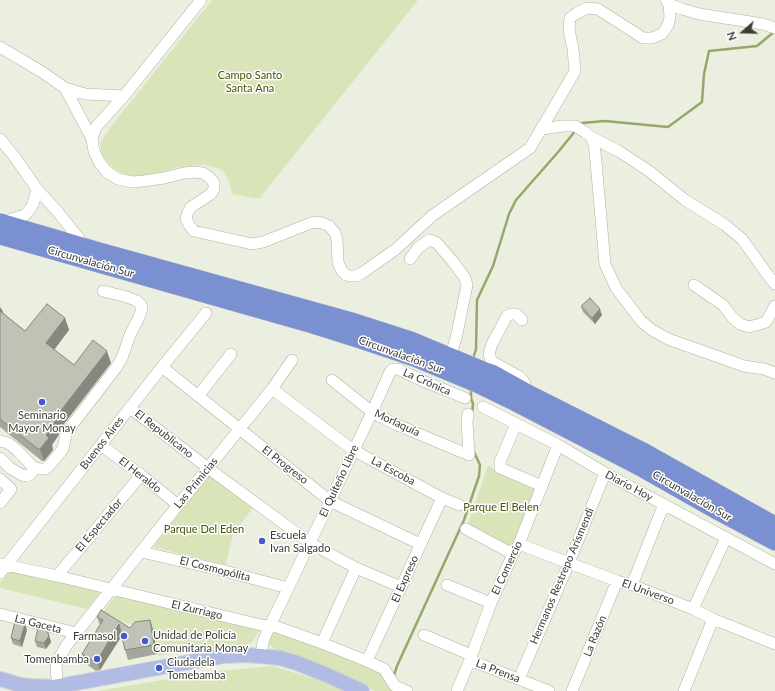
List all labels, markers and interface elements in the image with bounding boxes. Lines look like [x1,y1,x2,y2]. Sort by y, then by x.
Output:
north arrow [723,12,763,52]
text: N [724,30,739,42]
park label: Campo Santo Santa Ana [218,68,282,94]
street label: Circunvalación Sur [46,243,136,281]
street label: Circunvalación Sur [357,334,445,376]
street label: La Crónica [401,366,453,398]
marker: Seminario Mayor Monay [37,397,47,407]
street label: El Republicano [132,407,196,461]
street label: Morlaquía [372,407,422,439]
place label: Seminario Mayor Monay [8,408,76,434]
street label: Buenos Aires [77,414,127,472]
street label: El Progreso [259,443,311,487]
street label: El Quiteño Libre [317,443,361,519]
street label: El Heraldo [116,454,164,496]
street label: La Escoba [369,454,417,488]
street label: Las Primicias [171,455,221,511]
street label: Diario Hoy [603,468,655,504]
street label: Circunvalación Sur [650,468,734,524]
street label: El Espectador [73,496,125,554]
park label: Parque El Belen [463,500,539,514]
street label: Hermanos Restrepo Arismendi [527,506,597,646]
park label: Parque Del Eden [164,522,244,536]
place label: Escuela Ivan Salgado [270,528,330,554]
marker: Escuela Ivan Salgado [257,536,267,546]
street label: El Comercio [489,539,525,597]
street label: El Expreso [389,553,421,605]
street label: El Cosmopólita [178,554,252,584]
street label: El Universo [620,576,676,608]
street label: El Zurriago [170,598,224,622]
street label: La Gaceta [13,612,63,636]
street label: La Razón [581,613,609,659]
place label: Unidad de Policía Comunitaria Monay [153,628,248,654]
place label: Farmasol [73,629,116,643]
marker: Farmasol [119,631,129,641]
marker: Unidad de Policía Comunitaria Monay [140,636,150,646]
place label: Tomenbamba [24,652,89,666]
marker: Tomenbamba [92,654,102,664]
place label: Ciudadela Tomebamba [167,655,226,681]
street label: La Prensa [474,657,522,685]
marker: Ciudadela Tomebamba [154,663,164,673]

